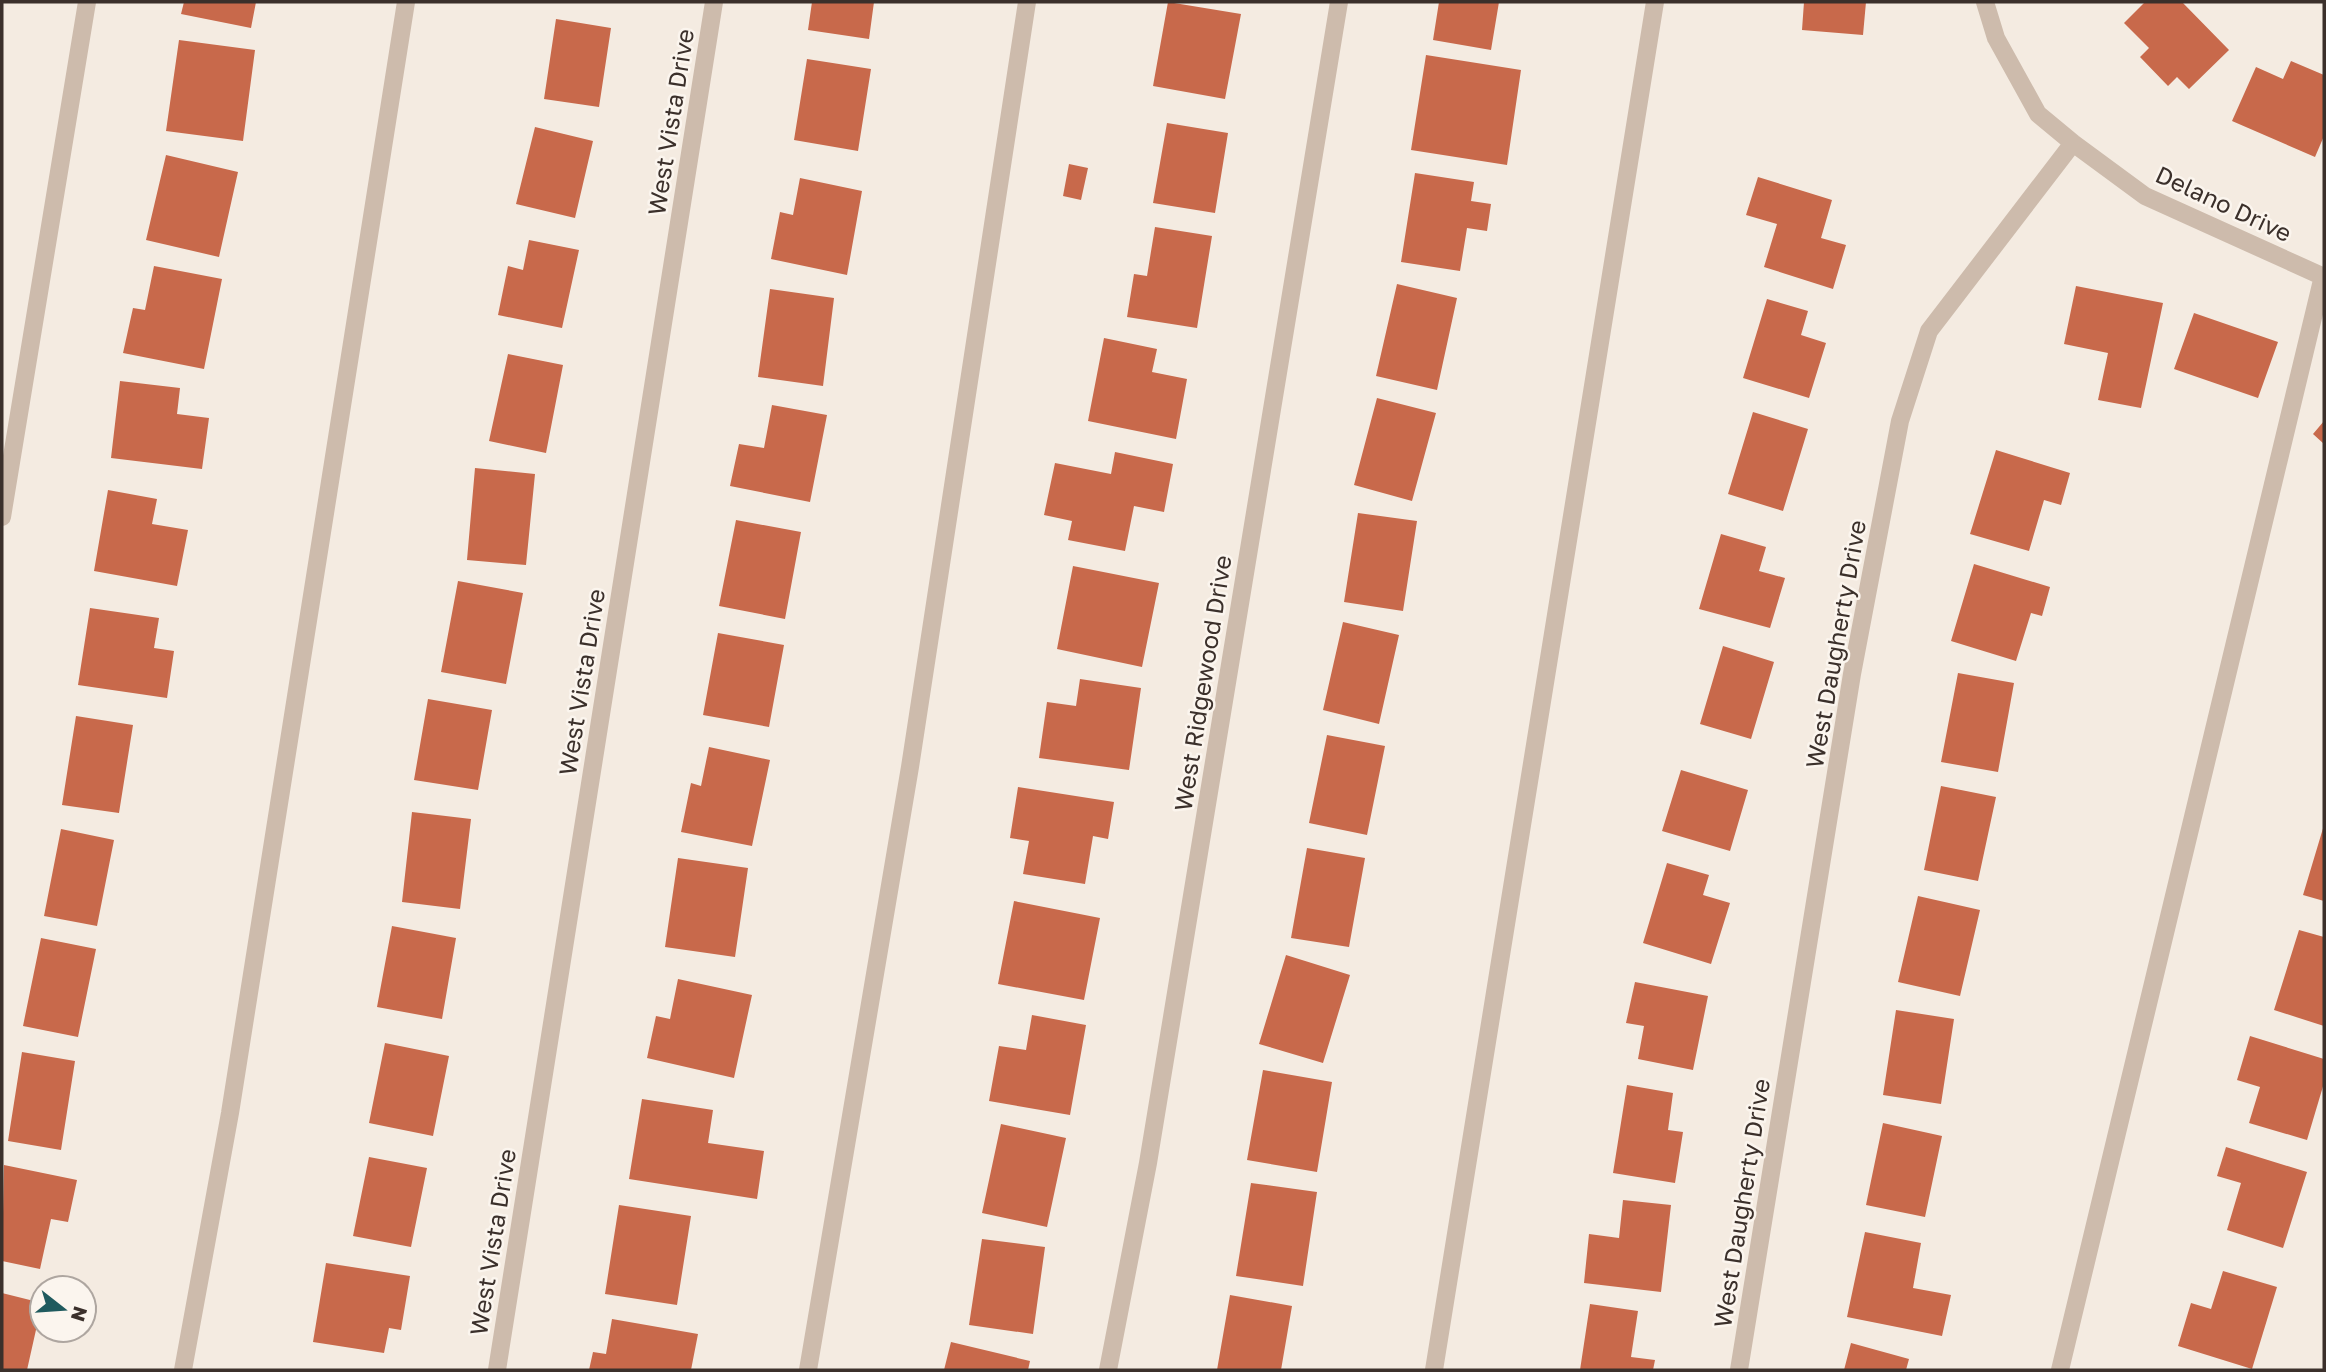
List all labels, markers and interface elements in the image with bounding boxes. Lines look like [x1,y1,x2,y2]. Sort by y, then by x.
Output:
street label: West Vista Drive [641,27,699,217]
street label: Delano Drive [2151,159,2297,247]
street label: West Daugherty Drive [1799,518,1871,770]
street label: West Ridgewood Drive [1167,553,1237,813]
street label: West Vista Drive [552,587,610,777]
street label: West Daugherty Drive [1707,1077,1775,1329]
street label: West Vista Drive [463,1147,521,1337]
north arrow [28,1274,98,1344]
text: N [67,1304,93,1324]

